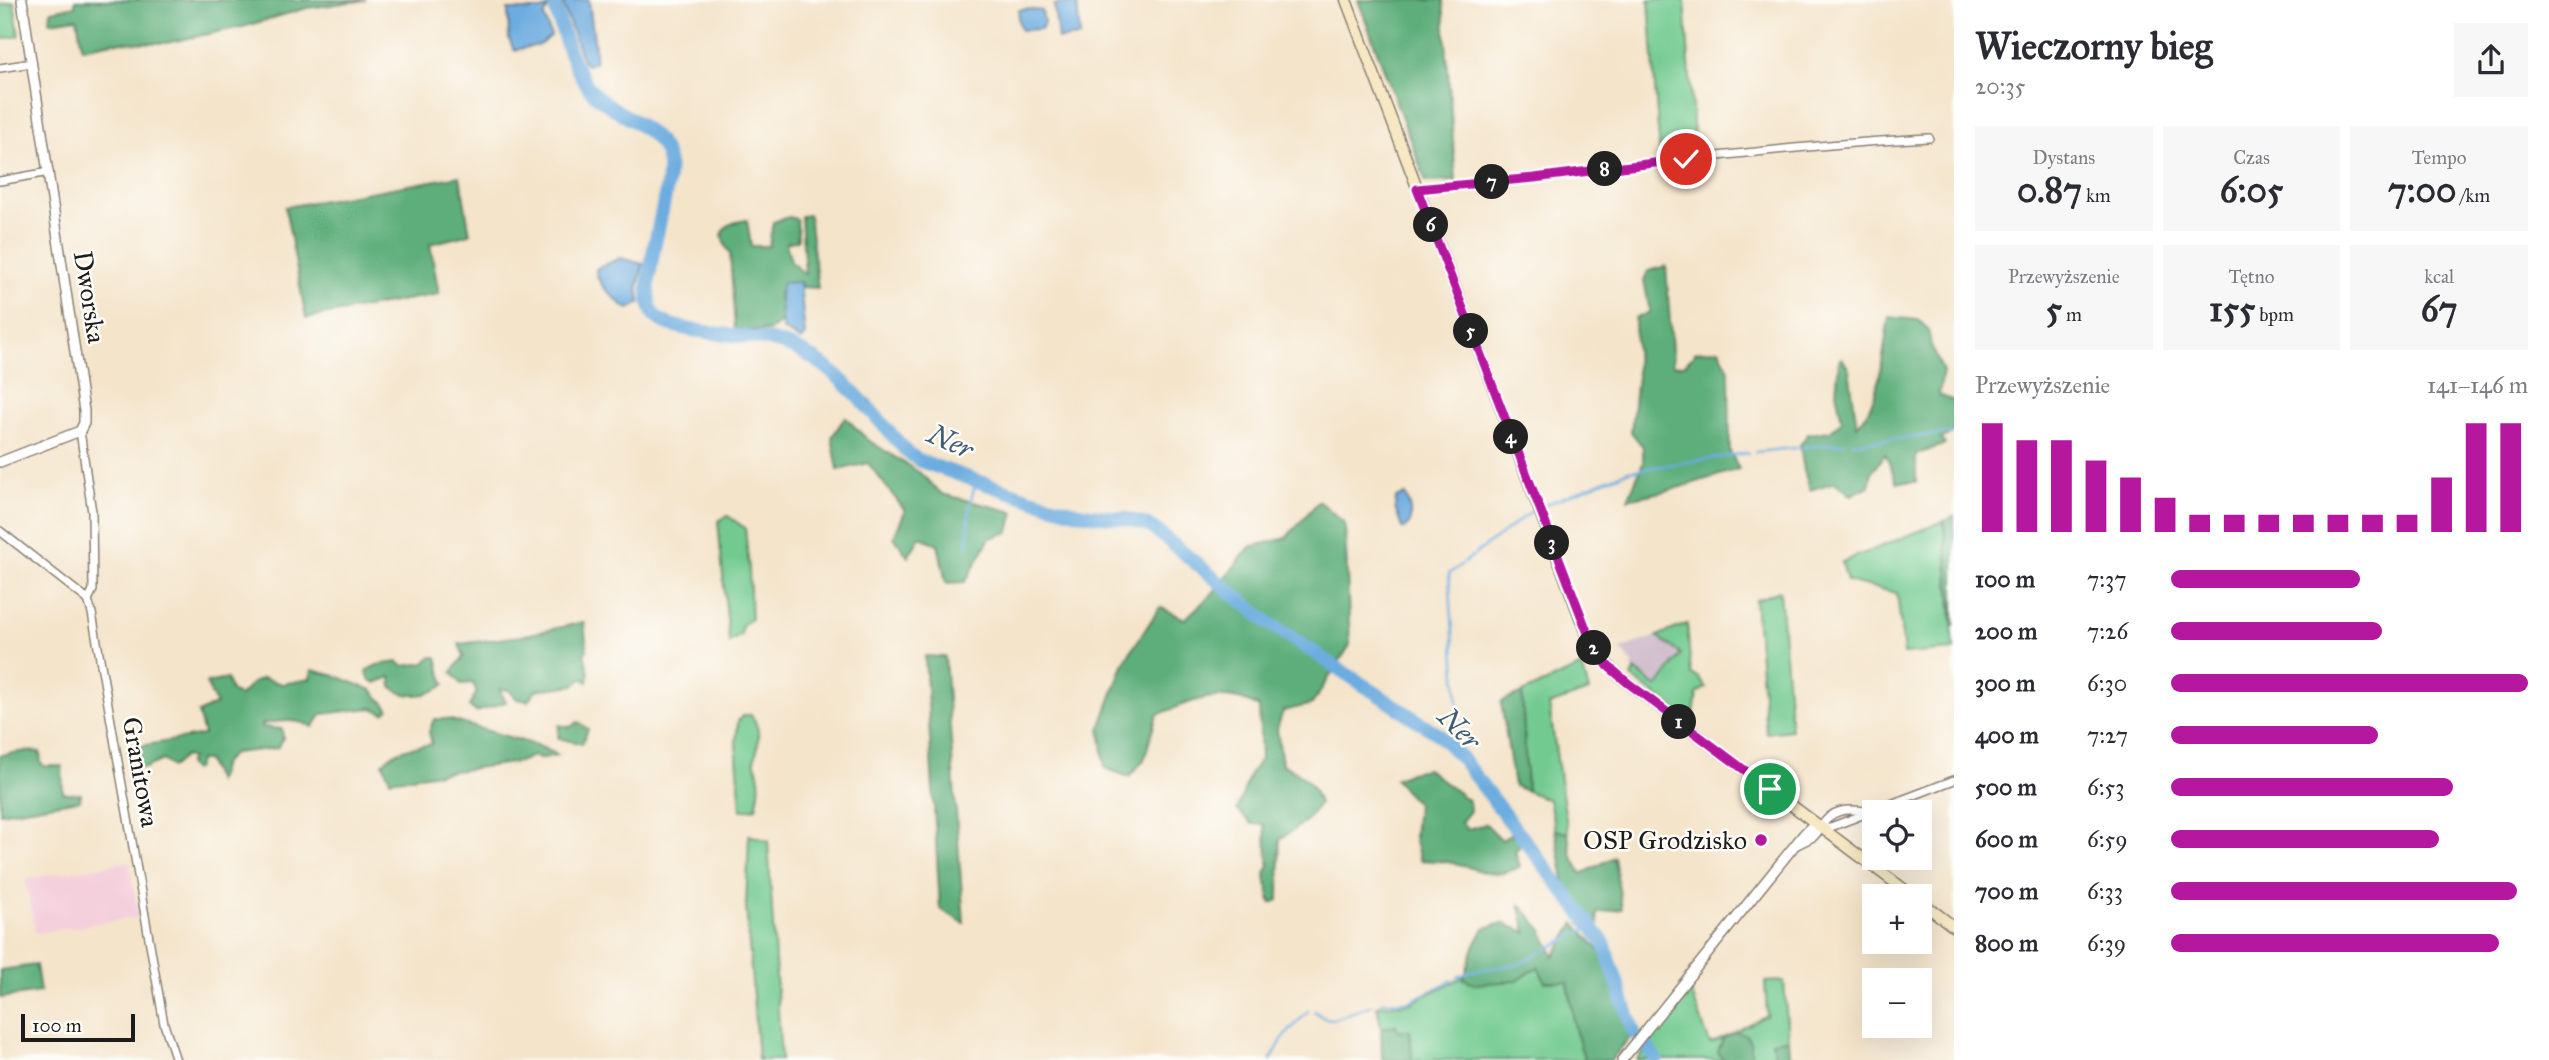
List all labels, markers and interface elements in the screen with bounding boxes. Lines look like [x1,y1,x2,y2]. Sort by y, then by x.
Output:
text: Wieczorny bieg [1975,23,2212,69]
button: share [2454,23,2528,97]
text: 20:35 [1975,72,2025,100]
pin [1656,129,1716,189]
icon: check [1667,140,1705,178]
text: Dystans [2032,146,2095,169]
text: Czas [2233,146,2270,169]
text: Tempo [2412,146,2466,169]
pin: 8 [1588,152,1622,186]
text: 8 [1599,157,1610,180]
pin: 7 [1474,164,1510,200]
text: 0.87 [2017,169,2082,212]
text: 6:05 [2220,169,2283,212]
text: 7:00 [2388,169,2456,212]
text: 7 [1486,170,1497,193]
text: km [2082,184,2111,207]
text: /km [2456,184,2490,207]
pin: 6 [1414,208,1448,243]
text: 6 [1426,213,1435,236]
street label: Dworska [67,249,113,345]
text: Przewyższenie [2008,265,2120,288]
text: Tętno [2228,265,2275,288]
text: kcal [2424,265,2454,288]
text: 5 [2046,288,2062,331]
text: 155 [2209,288,2255,331]
text: 67 [2421,288,2457,331]
text: m [2062,303,2082,326]
text: bpm [2255,303,2294,326]
pin: 5 [1454,314,1488,348]
text: 5 [1466,319,1475,342]
text: Przewyższenie [1975,371,2110,399]
text: 141–146 m [2427,371,2528,399]
water label: Ner [921,415,980,467]
pin: 4 [1494,420,1528,454]
text: 4 [1505,425,1516,448]
pin: 3 [1534,526,1570,560]
text: 3 [1548,531,1555,554]
text: 100 m [1975,565,2035,593]
text: 7:37 [2087,565,2127,593]
text: 200 m [1975,617,2037,645]
text: 7:26 [2087,617,2128,645]
pin: 2 [1576,630,1612,666]
text: 2 [1589,636,1598,659]
text: 300 m [1975,669,2035,697]
text: 6:30 [2087,669,2127,697]
water label: Ner [1430,698,1489,758]
pin: 1 [1662,704,1696,740]
text: 1 [1675,710,1682,733]
street label: Granitowa [116,714,166,830]
text: 400 m [1975,721,2039,749]
text: 7:27 [2087,721,2128,749]
pin [1740,759,1800,819]
icon: arrive [1751,770,1789,808]
text: 500 m [1975,773,2037,801]
text: 6:53 [2087,773,2124,801]
map controls [1862,800,1932,1038]
button: locate [1862,800,1932,870]
place label: OSP Grodzisko [1583,824,1747,856]
text: 600 m [1975,825,2038,853]
text: 6:59 [2087,825,2128,853]
marker: OSP Grodzisko [1753,832,1769,848]
text: 700 m [1975,877,2038,905]
text: 6:33 [2087,877,2123,905]
button: + [1862,884,1932,954]
text: 800 m [1975,929,2038,957]
text: 6:39 [2087,929,2126,957]
button: − [1862,968,1932,1038]
scale bar [21,1011,135,1043]
text: 100 m [32,1014,82,1037]

